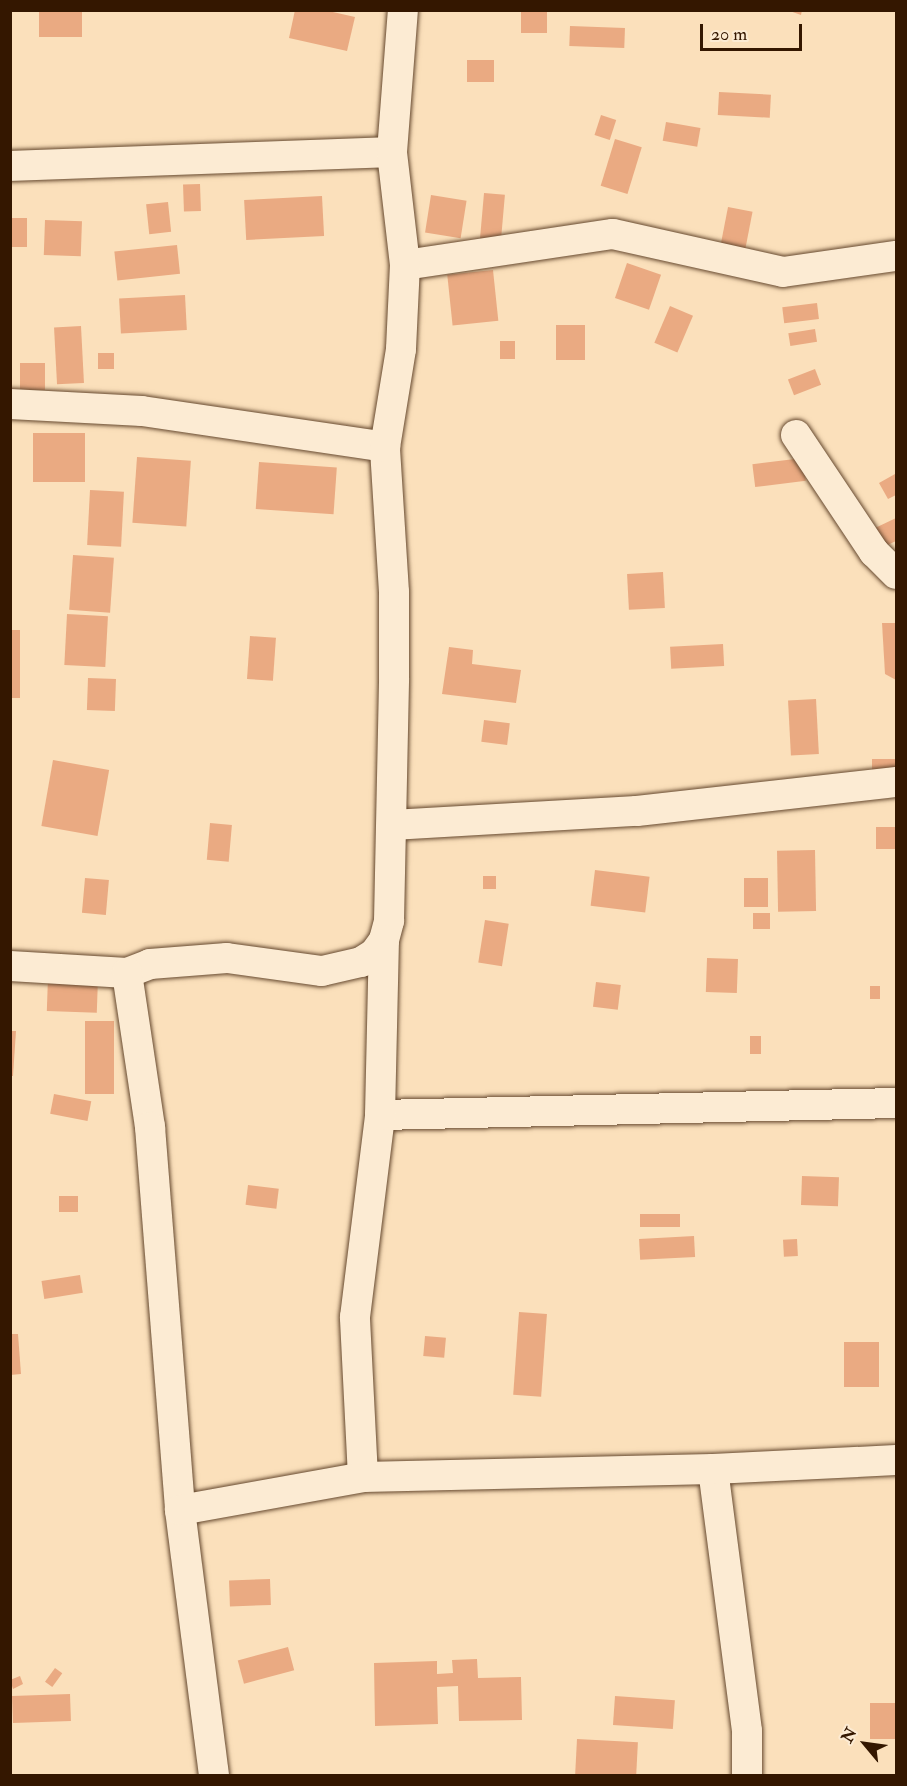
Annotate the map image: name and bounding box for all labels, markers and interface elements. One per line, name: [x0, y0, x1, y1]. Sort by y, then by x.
scale bar: [703, 12, 805, 50]
text: 20 m: [711, 23, 747, 46]
north arrow: [835, 1714, 895, 1774]
text: N: [837, 1724, 861, 1746]

